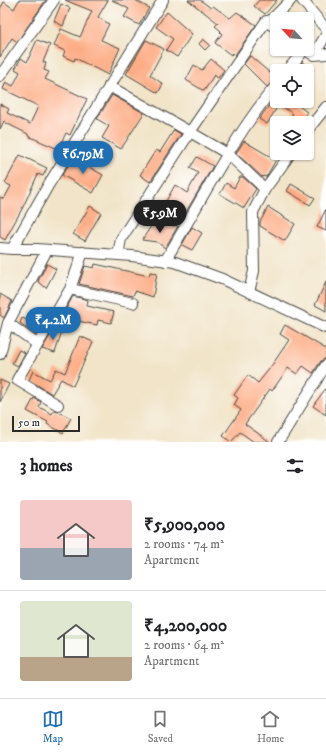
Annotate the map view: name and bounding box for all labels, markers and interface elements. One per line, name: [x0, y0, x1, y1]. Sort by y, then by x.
north arrow: [270, 12, 314, 56]
map controls: [270, 12, 314, 160]
button: locate: [270, 64, 314, 108]
button: layers: [270, 116, 314, 160]
pin: ₹6.79M: [50, 141, 116, 175]
text: ₹6.79M: [62, 146, 104, 162]
pin: ₹5.9M: [132, 200, 188, 234]
text: ₹5.9M: [143, 205, 177, 221]
pin: ₹4.2M: [25, 307, 81, 341]
text: ₹4.2M: [35, 312, 71, 328]
scale bar: [12, 414, 80, 433]
text: 50 m: [18, 416, 40, 430]
text: 3 homes: [20, 455, 73, 477]
icon: filters: [284, 455, 306, 477]
text: ₹5,900,000: [144, 514, 225, 536]
icon: home: [52, 516, 100, 564]
text: 2 rooms · 74 m²: [144, 536, 224, 552]
text: Apartment: [144, 552, 199, 568]
text: ₹4,200,000: [144, 615, 227, 637]
icon: home: [52, 617, 100, 665]
text: 2 rooms · 64 m²: [144, 637, 224, 653]
text: Apartment: [144, 653, 199, 669]
tab: Map: [42, 708, 64, 746]
tab: Saved: [148, 708, 173, 746]
tab: Home: [257, 708, 284, 746]

